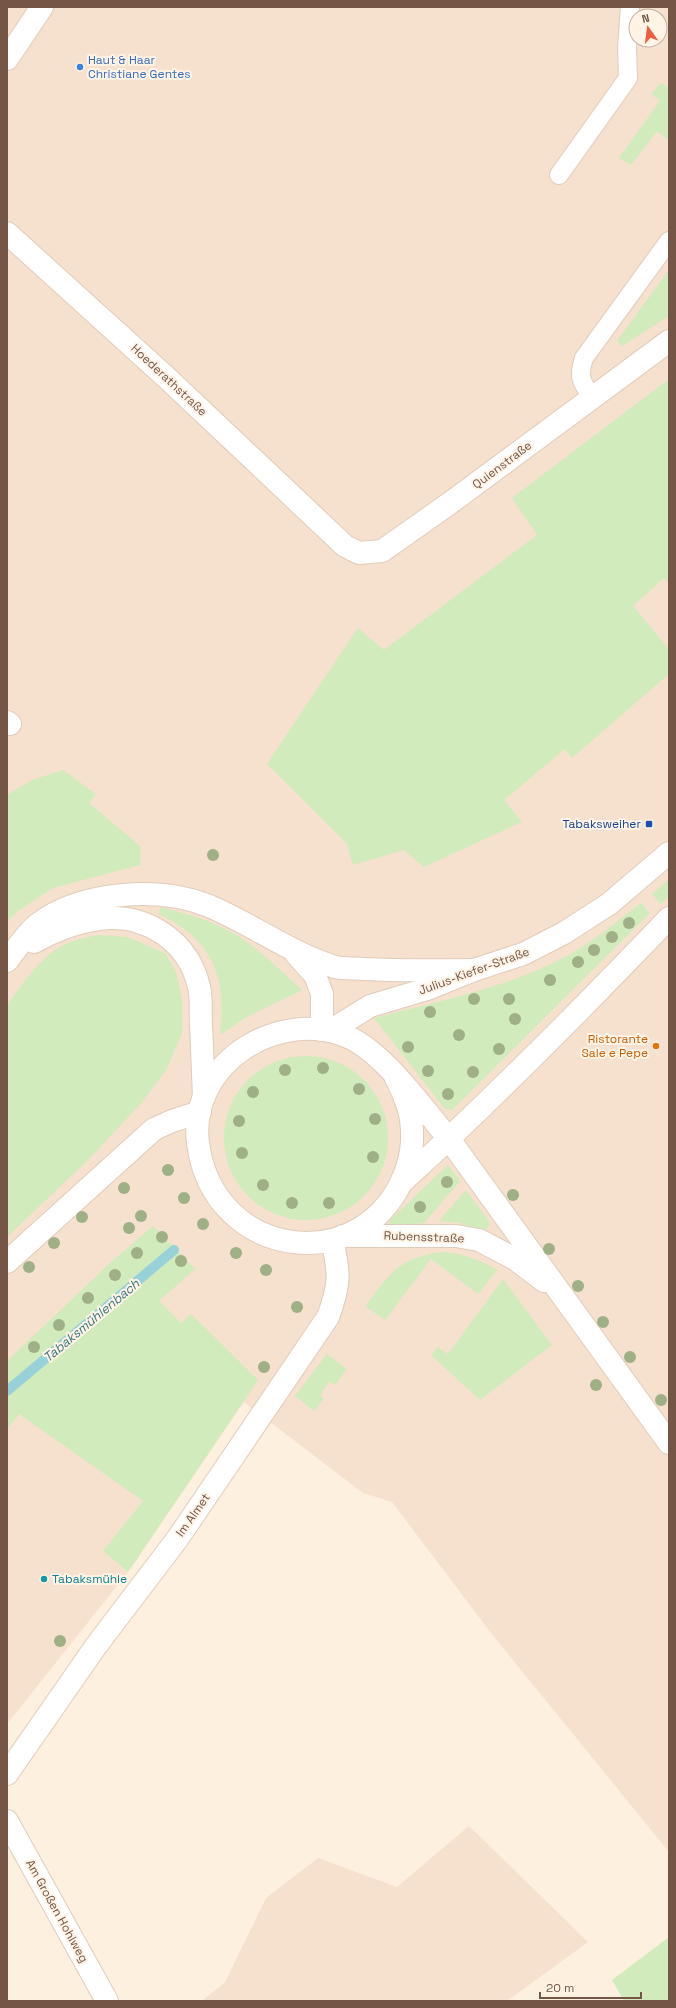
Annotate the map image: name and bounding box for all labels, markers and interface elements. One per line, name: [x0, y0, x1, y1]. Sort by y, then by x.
north arrow: [628, 8, 668, 48]
text: N: [640, 11, 651, 26]
place label: Haut & Haar Christiane Gentes: [88, 52, 191, 82]
marker: Haut & Haar Christiane Gentes: [75, 62, 85, 72]
street label: Hoederathstraße: [128, 341, 210, 419]
street label: Quienstraße: [469, 437, 535, 493]
place label: Tabaksweiher: [562, 816, 641, 832]
marker: Tabaksweiher: [644, 819, 654, 829]
street label: Julius-Kiefer-Straße: [416, 943, 532, 999]
place label: Ristorante Sale e Pepe: [581, 1031, 648, 1061]
marker: Ristorante Sale e Pepe: [651, 1041, 661, 1051]
street label: Rubensstraße: [383, 1228, 465, 1246]
water label: Tabaksmühlenbach: [40, 1274, 144, 1366]
street label: Im Almet: [172, 1490, 214, 1540]
place label: Tabaksmühle: [52, 1571, 127, 1587]
marker: Tabaksmühle: [39, 1574, 49, 1584]
street label: Am Großen Hohlweg: [22, 1857, 92, 1965]
scale bar: [540, 1974, 641, 2000]
text: 20 m: [546, 1980, 574, 1996]

